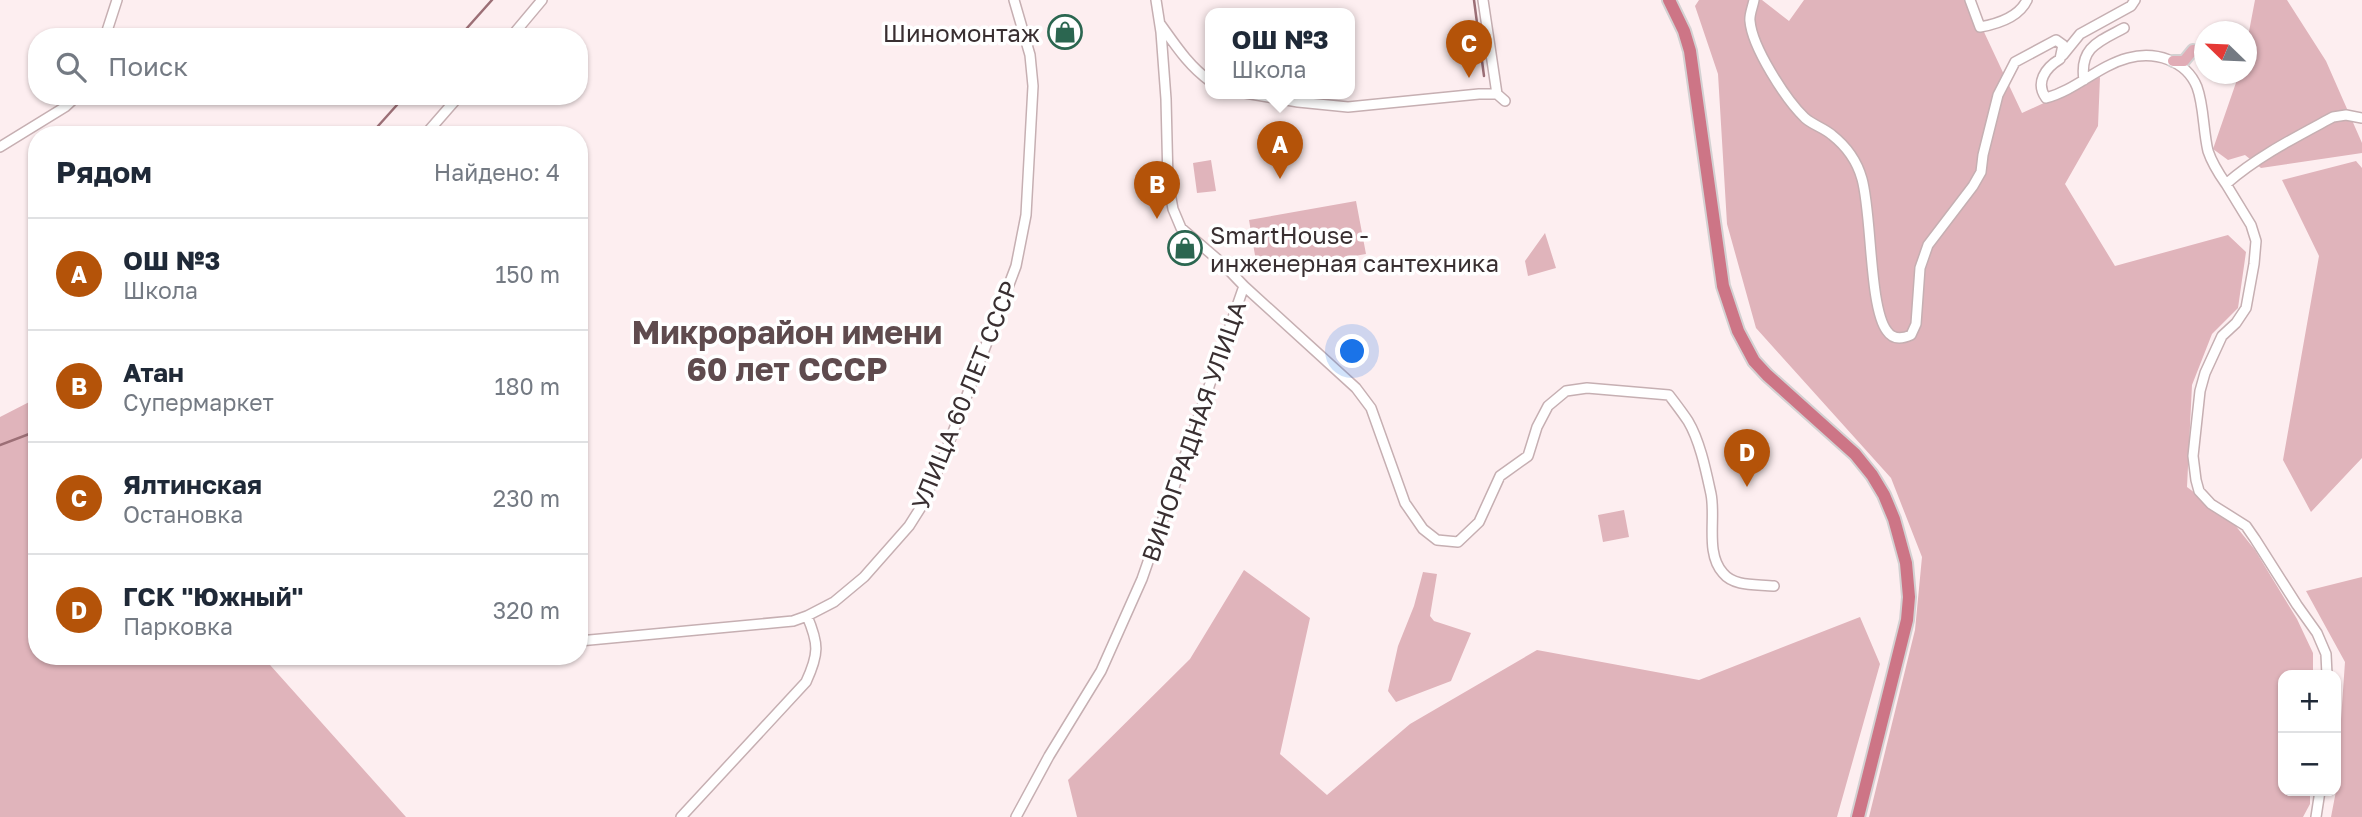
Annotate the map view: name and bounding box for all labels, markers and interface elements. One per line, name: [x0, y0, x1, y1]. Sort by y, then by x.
popup: [1205, 8, 1355, 99]
shop icon: Шиномонтаж: [1046, 13, 1084, 51]
place label: Шиномонтаж: [883, 18, 1040, 47]
pin: C: [1446, 20, 1492, 78]
north arrow: [2194, 21, 2257, 84]
text: ОШ №3: [1231, 24, 1329, 55]
search box: [28, 28, 588, 105]
icon: search: [52, 48, 90, 86]
text: Поиск: [108, 51, 188, 82]
text: Школа: [1231, 55, 1306, 83]
pin: A: [1257, 121, 1303, 179]
text: Рядом: [56, 154, 152, 190]
text: Найдено: 4: [434, 158, 560, 186]
pin: B: [1134, 161, 1180, 219]
place label: SmartHouse - инженерная сантехника: [1210, 220, 1499, 277]
shop icon: SmartHouse - инженерная сантехника: [1166, 229, 1204, 267]
text: ОШ №3: [123, 245, 220, 276]
text: A: [71, 260, 87, 288]
text: 150 m: [495, 260, 560, 288]
text: Школа: [123, 276, 198, 304]
street label: УЛИЦА 60 ЛЕТ СССР: [905, 276, 1023, 514]
street label: ВИНОГРАДНАЯ УЛИЦА: [1135, 297, 1251, 565]
district label: Микрорайон имени 60 лет СССР: [632, 313, 942, 388]
your location: [1335, 334, 1369, 368]
text: Атан: [123, 357, 184, 388]
text: B: [71, 372, 87, 400]
text: 180 m: [494, 372, 560, 400]
text: Супермаркет: [123, 388, 274, 416]
pin: D: [1724, 429, 1770, 487]
text: Ялтинская: [123, 469, 262, 500]
text: C: [71, 484, 87, 512]
text: 230 m: [493, 484, 560, 512]
text: Остановка: [123, 500, 243, 528]
text: ГСК "Южный": [123, 581, 303, 612]
text: D: [71, 596, 87, 624]
text: 320 m: [493, 596, 560, 624]
text: Парковка: [123, 612, 233, 640]
map controls: [2278, 670, 2341, 796]
button: +: [2278, 670, 2341, 733]
button: −: [2278, 733, 2341, 796]

